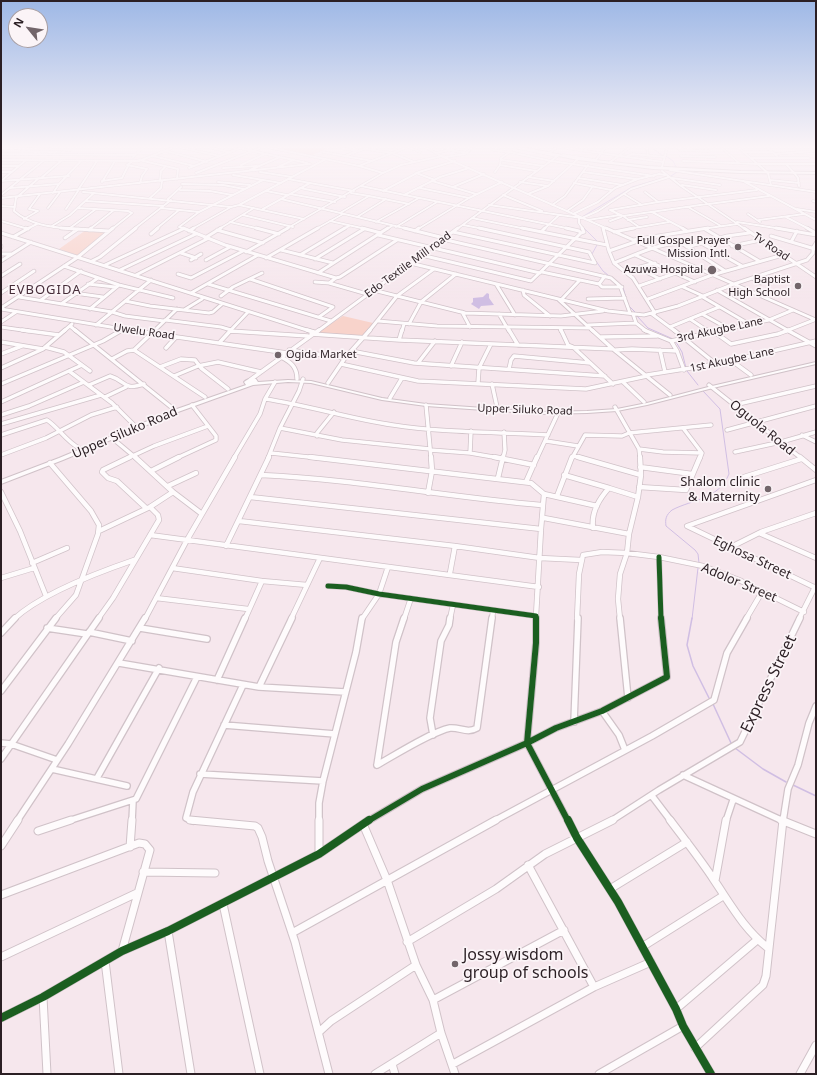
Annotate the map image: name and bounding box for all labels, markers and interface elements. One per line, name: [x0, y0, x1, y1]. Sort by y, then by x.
north arrow: [8, 8, 48, 48]
text: N: [9, 15, 27, 30]
street label: Edo Textile Mill road: [362, 229, 454, 301]
street label: Tv Road: [750, 230, 792, 264]
place label: Full Gospel Prayer Mission Intl.: [637, 234, 730, 260]
marker: Full Gospel Prayer Mission Intl.: [733, 242, 743, 252]
place label: Azuwa Hospital: [624, 263, 703, 277]
marker: Azuwa Hospital: [706, 264, 718, 276]
place label: Baptist High School: [728, 273, 790, 299]
marker: Baptist High School: [793, 281, 803, 291]
district label: EVBOGIDA: [8, 282, 82, 298]
street label: 3rd Akugbe Lane: [676, 314, 764, 346]
street label: Uwelu Road: [112, 321, 176, 343]
street label: 1st Akugbe Lane: [689, 345, 775, 375]
place label: Ogida Market: [286, 348, 357, 362]
marker: Ogida Market: [273, 350, 283, 360]
street label: Oguola Road: [726, 397, 798, 459]
street label: Upper Siluko Road: [477, 402, 573, 418]
street label: Upper Siluko Road: [70, 404, 180, 462]
place label: Shalom clinic & Maternity: [680, 474, 760, 505]
marker: Shalom clinic & Maternity: [763, 484, 773, 494]
street label: Eghosa Street: [710, 533, 794, 583]
street label: Adolor Street: [699, 560, 779, 606]
street label: Express Street: [737, 632, 801, 736]
place label: Jossy wisdom group of schools: [463, 945, 588, 983]
marker: Jossy wisdom group of schools: [450, 959, 460, 969]

